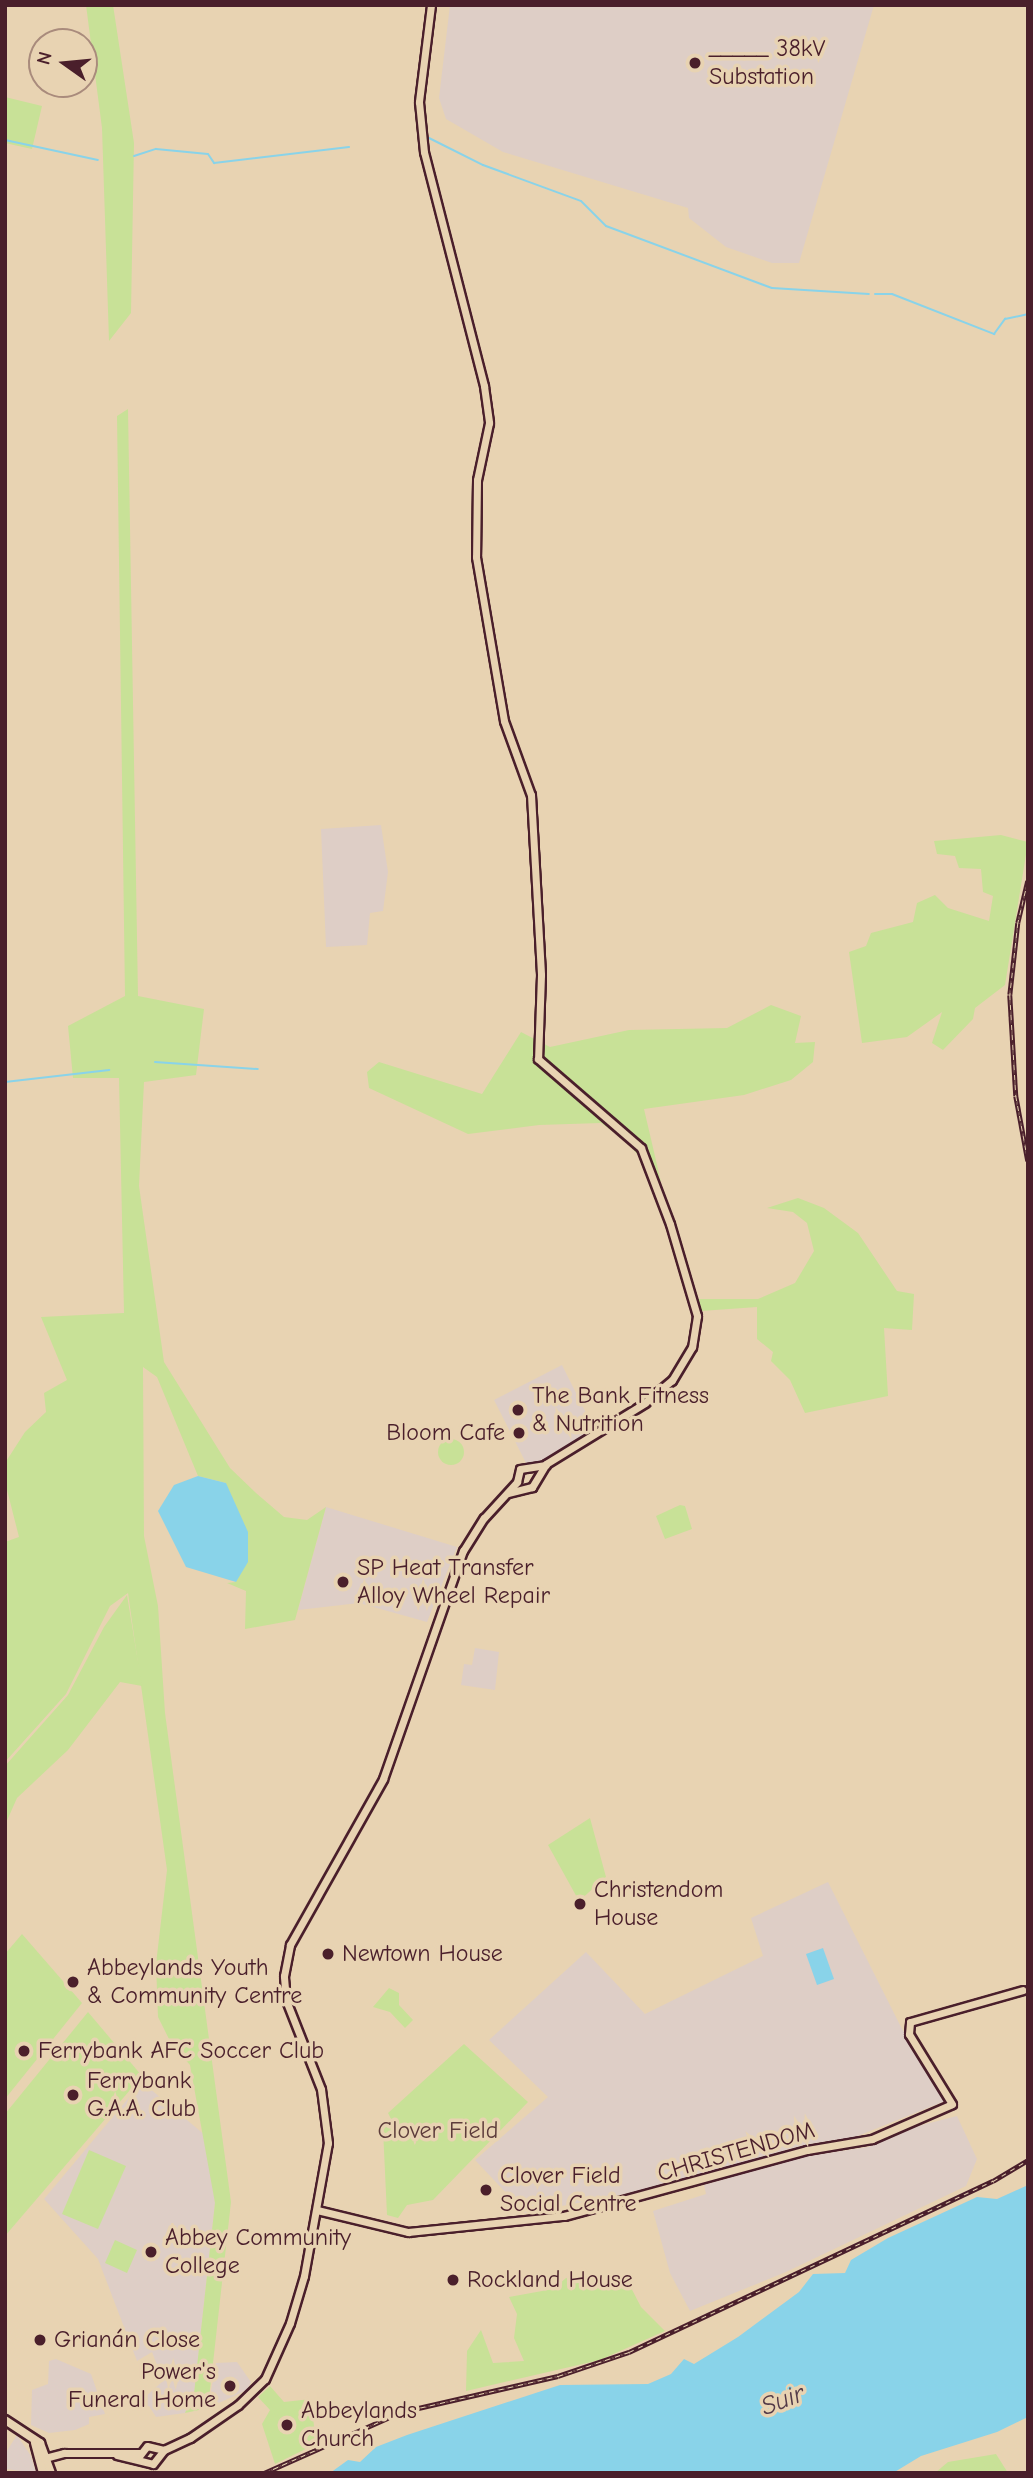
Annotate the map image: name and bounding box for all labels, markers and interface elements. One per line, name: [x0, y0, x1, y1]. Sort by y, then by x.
north arrow: [28, 28, 98, 98]
place label: _____ 38kV Substation: [709, 35, 825, 91]
text: N: [32, 49, 57, 67]
marker: _____ 38kV Substation: [687, 55, 703, 71]
place label: The Bank Fitness & Nutrition: [532, 1382, 709, 1438]
marker: The Bank Fitness & Nutrition: [510, 1402, 526, 1418]
place label: Bloom Cafe: [386, 1419, 505, 1447]
marker: Bloom Cafe: [511, 1425, 527, 1441]
place label: SP Heat Transfer Alloy Wheel Repair: [357, 1554, 550, 1610]
marker: SP Heat Transfer Alloy Wheel Repair: [335, 1574, 351, 1590]
place label: Christendom House: [594, 1876, 723, 1932]
marker: Christendom House: [572, 1896, 588, 1912]
place label: Newtown House: [342, 1940, 503, 1968]
marker: Newtown House: [320, 1946, 336, 1962]
place label: Abbeylands Youth & Community Centre: [87, 1954, 302, 2010]
marker: Abbeylands Youth & Community Centre: [65, 1974, 81, 1990]
place label: Ferrybank AFC Soccer Club: [38, 2037, 324, 2065]
marker: Ferrybank AFC Soccer Club: [16, 2043, 32, 2059]
place label: Ferrybank G.A.A. Club: [87, 2067, 196, 2123]
marker: Ferrybank G.A.A. Club: [65, 2087, 81, 2103]
street label: CHRISTENDOM: [654, 2116, 818, 2188]
park label: Clover Field: [378, 2117, 498, 2145]
place label: Clover Field Social Centre: [500, 2162, 637, 2218]
marker: Clover Field Social Centre: [478, 2182, 494, 2198]
place label: Abbey Community College: [165, 2224, 351, 2280]
marker: Abbey Community College: [143, 2244, 159, 2260]
place label: Rockland House: [467, 2266, 633, 2294]
marker: Rockland House: [445, 2272, 461, 2288]
place label: Grianán Close: [54, 2326, 200, 2354]
marker: Grianán Close: [32, 2332, 48, 2348]
place label: Power's Funeral Home: [68, 2358, 216, 2414]
marker: Power's Funeral Home: [222, 2378, 238, 2394]
water label: Suir: [757, 2379, 809, 2423]
place label: Abbeylands Church: [301, 2397, 417, 2453]
marker: Abbeylands Church: [279, 2417, 295, 2433]

